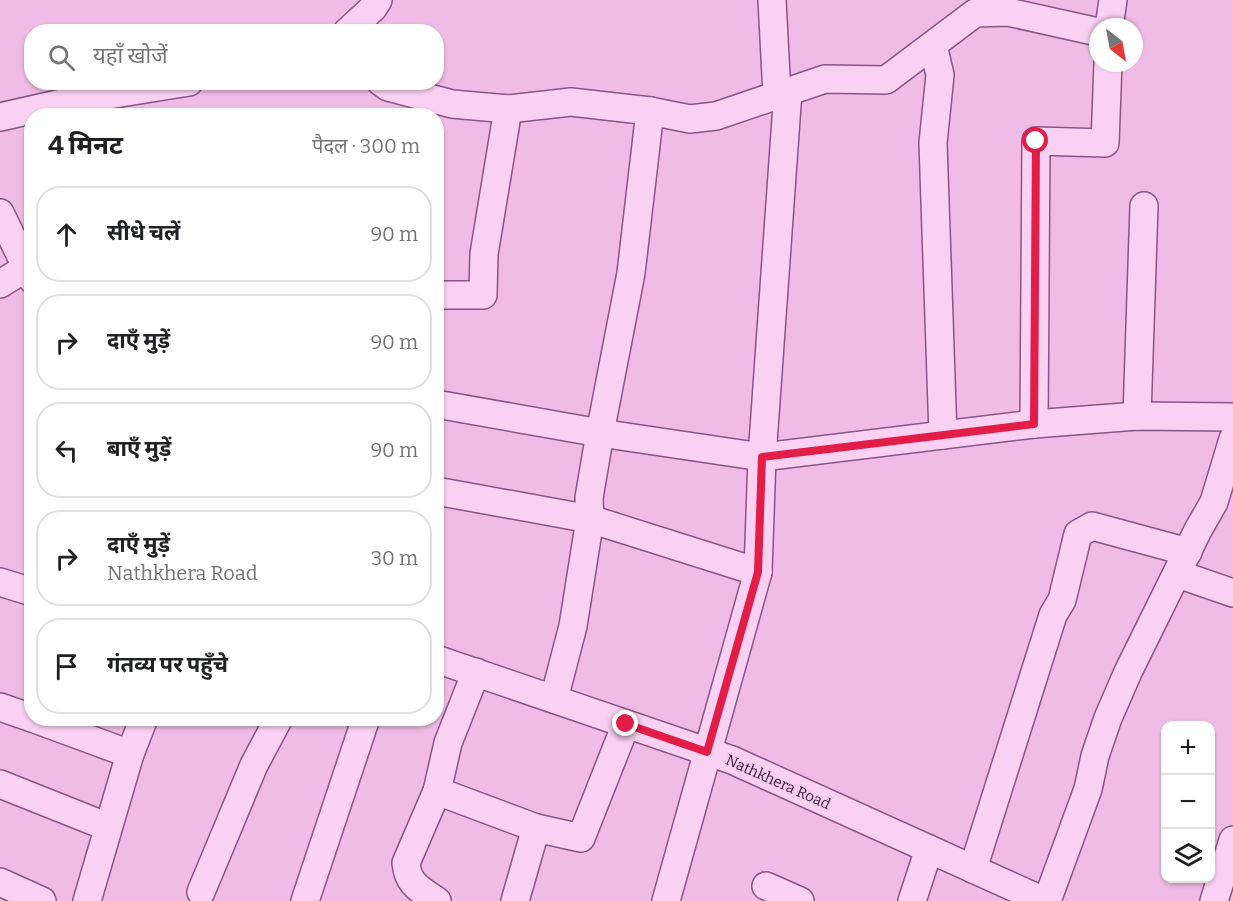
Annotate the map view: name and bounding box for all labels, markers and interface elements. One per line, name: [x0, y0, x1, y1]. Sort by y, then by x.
north arrow: [1089, 18, 1143, 72]
search box: [24, 24, 444, 90]
icon: search: [45, 41, 78, 74]
text: यहाँ खोजें: [93, 42, 168, 69]
route start: [1022, 127, 1048, 153]
text: 4 मिनट: [48, 130, 123, 161]
text: पैदल · 300 m: [312, 134, 420, 158]
icon: ahead: [50, 218, 83, 251]
text: सीधे चलें: [107, 219, 180, 246]
text: 90 m: [370, 222, 418, 246]
icon: right: [50, 326, 83, 359]
text: दाएँ मुड़ें: [107, 327, 170, 354]
text: 90 m: [370, 330, 418, 354]
icon: left: [50, 434, 83, 467]
text: बाएँ मुड़ें: [107, 435, 171, 462]
text: 90 m: [370, 438, 418, 462]
text: दाएँ मुड़ें: [107, 531, 170, 558]
icon: right: [50, 542, 83, 575]
text: 30 m: [371, 546, 418, 570]
text: Nathkhera Road: [107, 561, 258, 585]
icon: arrive: [50, 650, 83, 683]
text: गंतव्य पर पहुँचे: [107, 651, 228, 678]
route end: [612, 710, 638, 736]
map controls: [1161, 721, 1215, 883]
button: +: [1161, 721, 1215, 775]
street label: Nathkhera Road: [723, 751, 833, 813]
button: −: [1161, 775, 1215, 829]
button: layers: [1161, 829, 1215, 883]

